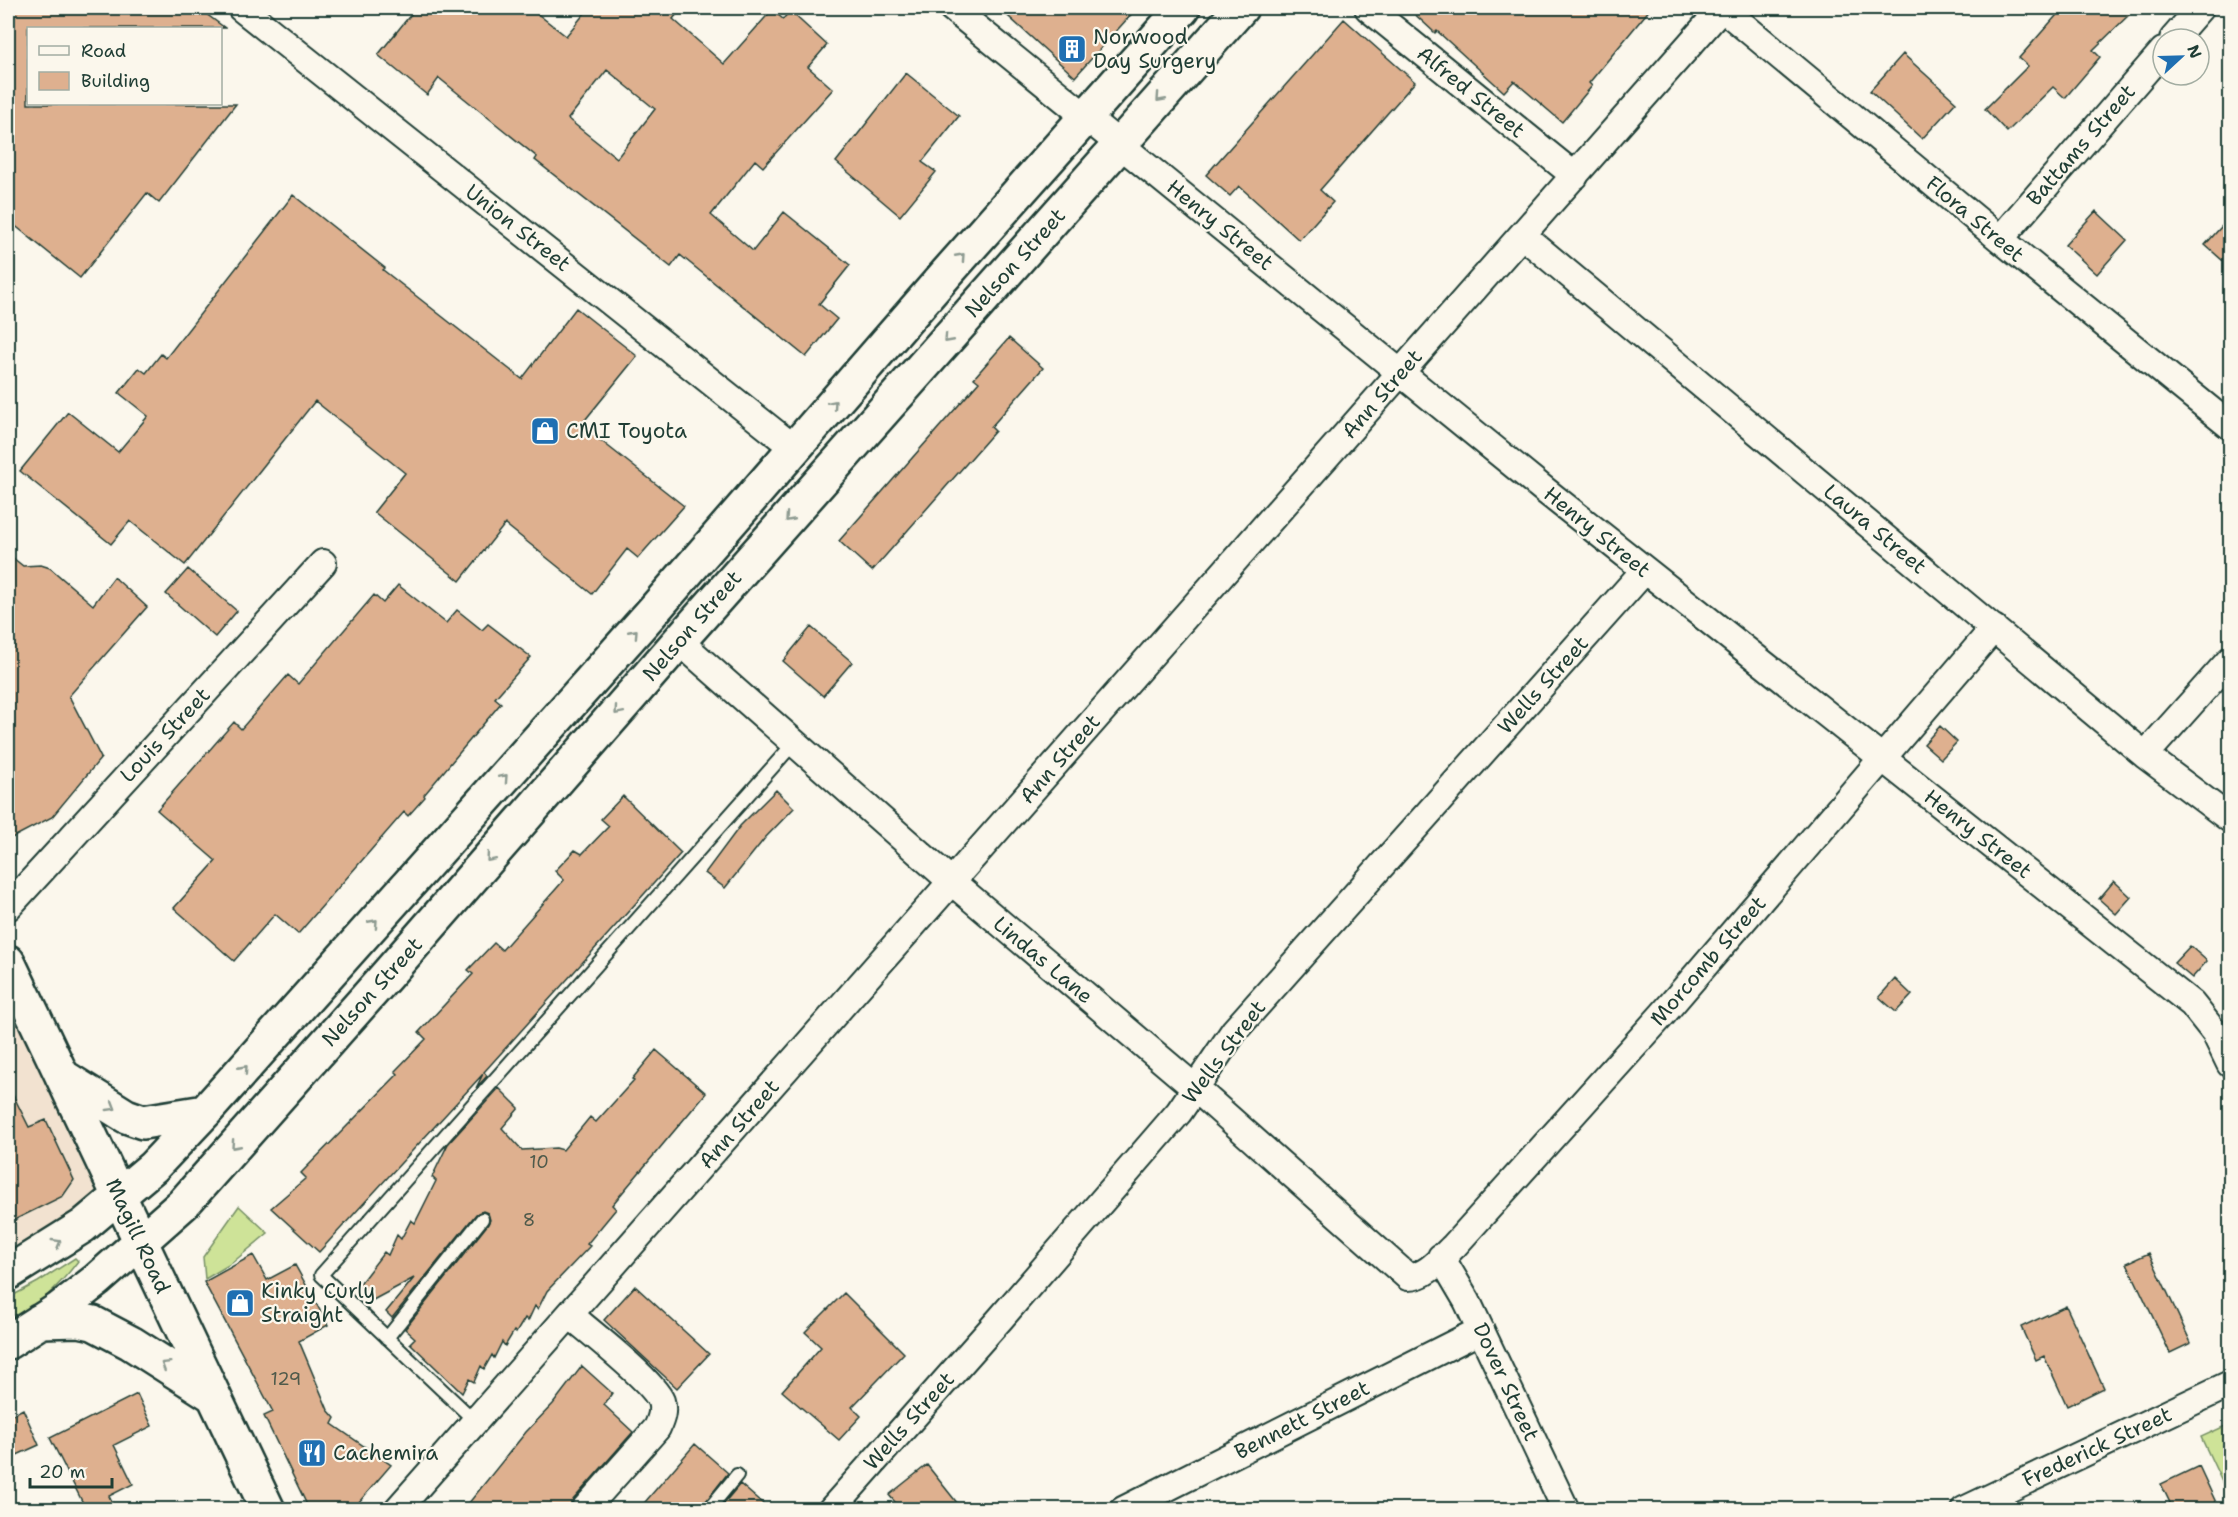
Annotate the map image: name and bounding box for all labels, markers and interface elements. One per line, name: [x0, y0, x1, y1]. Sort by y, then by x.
place label: Norwood Day Surgery: [1093, 23, 1216, 75]
legend: [27, 27, 222, 105]
north arrow: [2151, 27, 2211, 87]
building icon: Norwood Day Surgery: [1056, 33, 1088, 65]
text: Road: [81, 39, 126, 63]
street label: Alfred Street: [1411, 40, 1531, 144]
text: N: [2182, 42, 2207, 61]
text: Building: [81, 69, 150, 93]
street label: Battams Street: [2020, 78, 2142, 212]
one-way arrow: [1157, 92, 1168, 103]
street label: Flora Street: [1920, 170, 2030, 268]
street label: Henry Street: [1161, 173, 1279, 277]
street label: Union Street: [460, 178, 576, 278]
street label: Nelson Street: [958, 202, 1072, 324]
one-way arrow: [954, 253, 965, 264]
one-way arrow: [944, 332, 955, 342]
street label: Ann Street: [1335, 343, 1429, 445]
one-way arrow: [826, 400, 837, 411]
shop icon: CMI Toyota: [529, 415, 561, 447]
place label: CMI Toyota: [566, 417, 687, 445]
street label: Laura Street: [1818, 478, 1932, 580]
street label: Henry Street: [1538, 480, 1656, 584]
one-way arrow: [785, 511, 796, 522]
street label: Nelson Street: [636, 565, 748, 687]
one-way arrow: [627, 629, 638, 640]
street label: Wells Street: [1491, 630, 1595, 740]
street label: Louis Street: [114, 681, 216, 789]
one-way arrow: [614, 704, 625, 715]
street label: Ann Street: [1013, 708, 1107, 810]
one-way arrow: [497, 774, 508, 785]
street label: Henry Street: [1918, 783, 2038, 885]
one-way arrow: [486, 851, 497, 862]
street label: Morcomb Street: [1644, 890, 1772, 1032]
street label: Lindas Lane: [987, 910, 1099, 1010]
one-way arrow: [367, 920, 378, 930]
street label: Nelson Street: [315, 931, 429, 1053]
street label: Wells Street: [1176, 994, 1272, 1110]
one-way arrow: [237, 1065, 248, 1076]
street label: Ann Street: [692, 1073, 786, 1175]
one-way arrow: [106, 1099, 116, 1111]
one-way arrow: [231, 1138, 242, 1149]
house number: 10: [529, 1150, 549, 1174]
street label: Magill Road: [99, 1174, 177, 1298]
house number: 8: [523, 1208, 535, 1232]
one-way arrow: [51, 1239, 62, 1250]
place label: Kinky Curly Straight: [261, 1277, 375, 1329]
shop icon: Kinky Curly Straight: [224, 1287, 256, 1319]
street label: Dover Street: [1466, 1318, 1546, 1446]
one-way arrow: [161, 1361, 172, 1372]
street label: Wells Street: [857, 1366, 961, 1476]
house number: 129: [271, 1367, 301, 1391]
street label: Bennett Street: [1230, 1374, 1374, 1466]
street label: Frederick Street: [2018, 1400, 2176, 1494]
restaurant icon: Cachemira: [296, 1437, 328, 1469]
place label: Cachemira: [333, 1439, 438, 1467]
scale bar: [30, 1451, 112, 1489]
text: 20 m: [39, 1460, 85, 1484]

